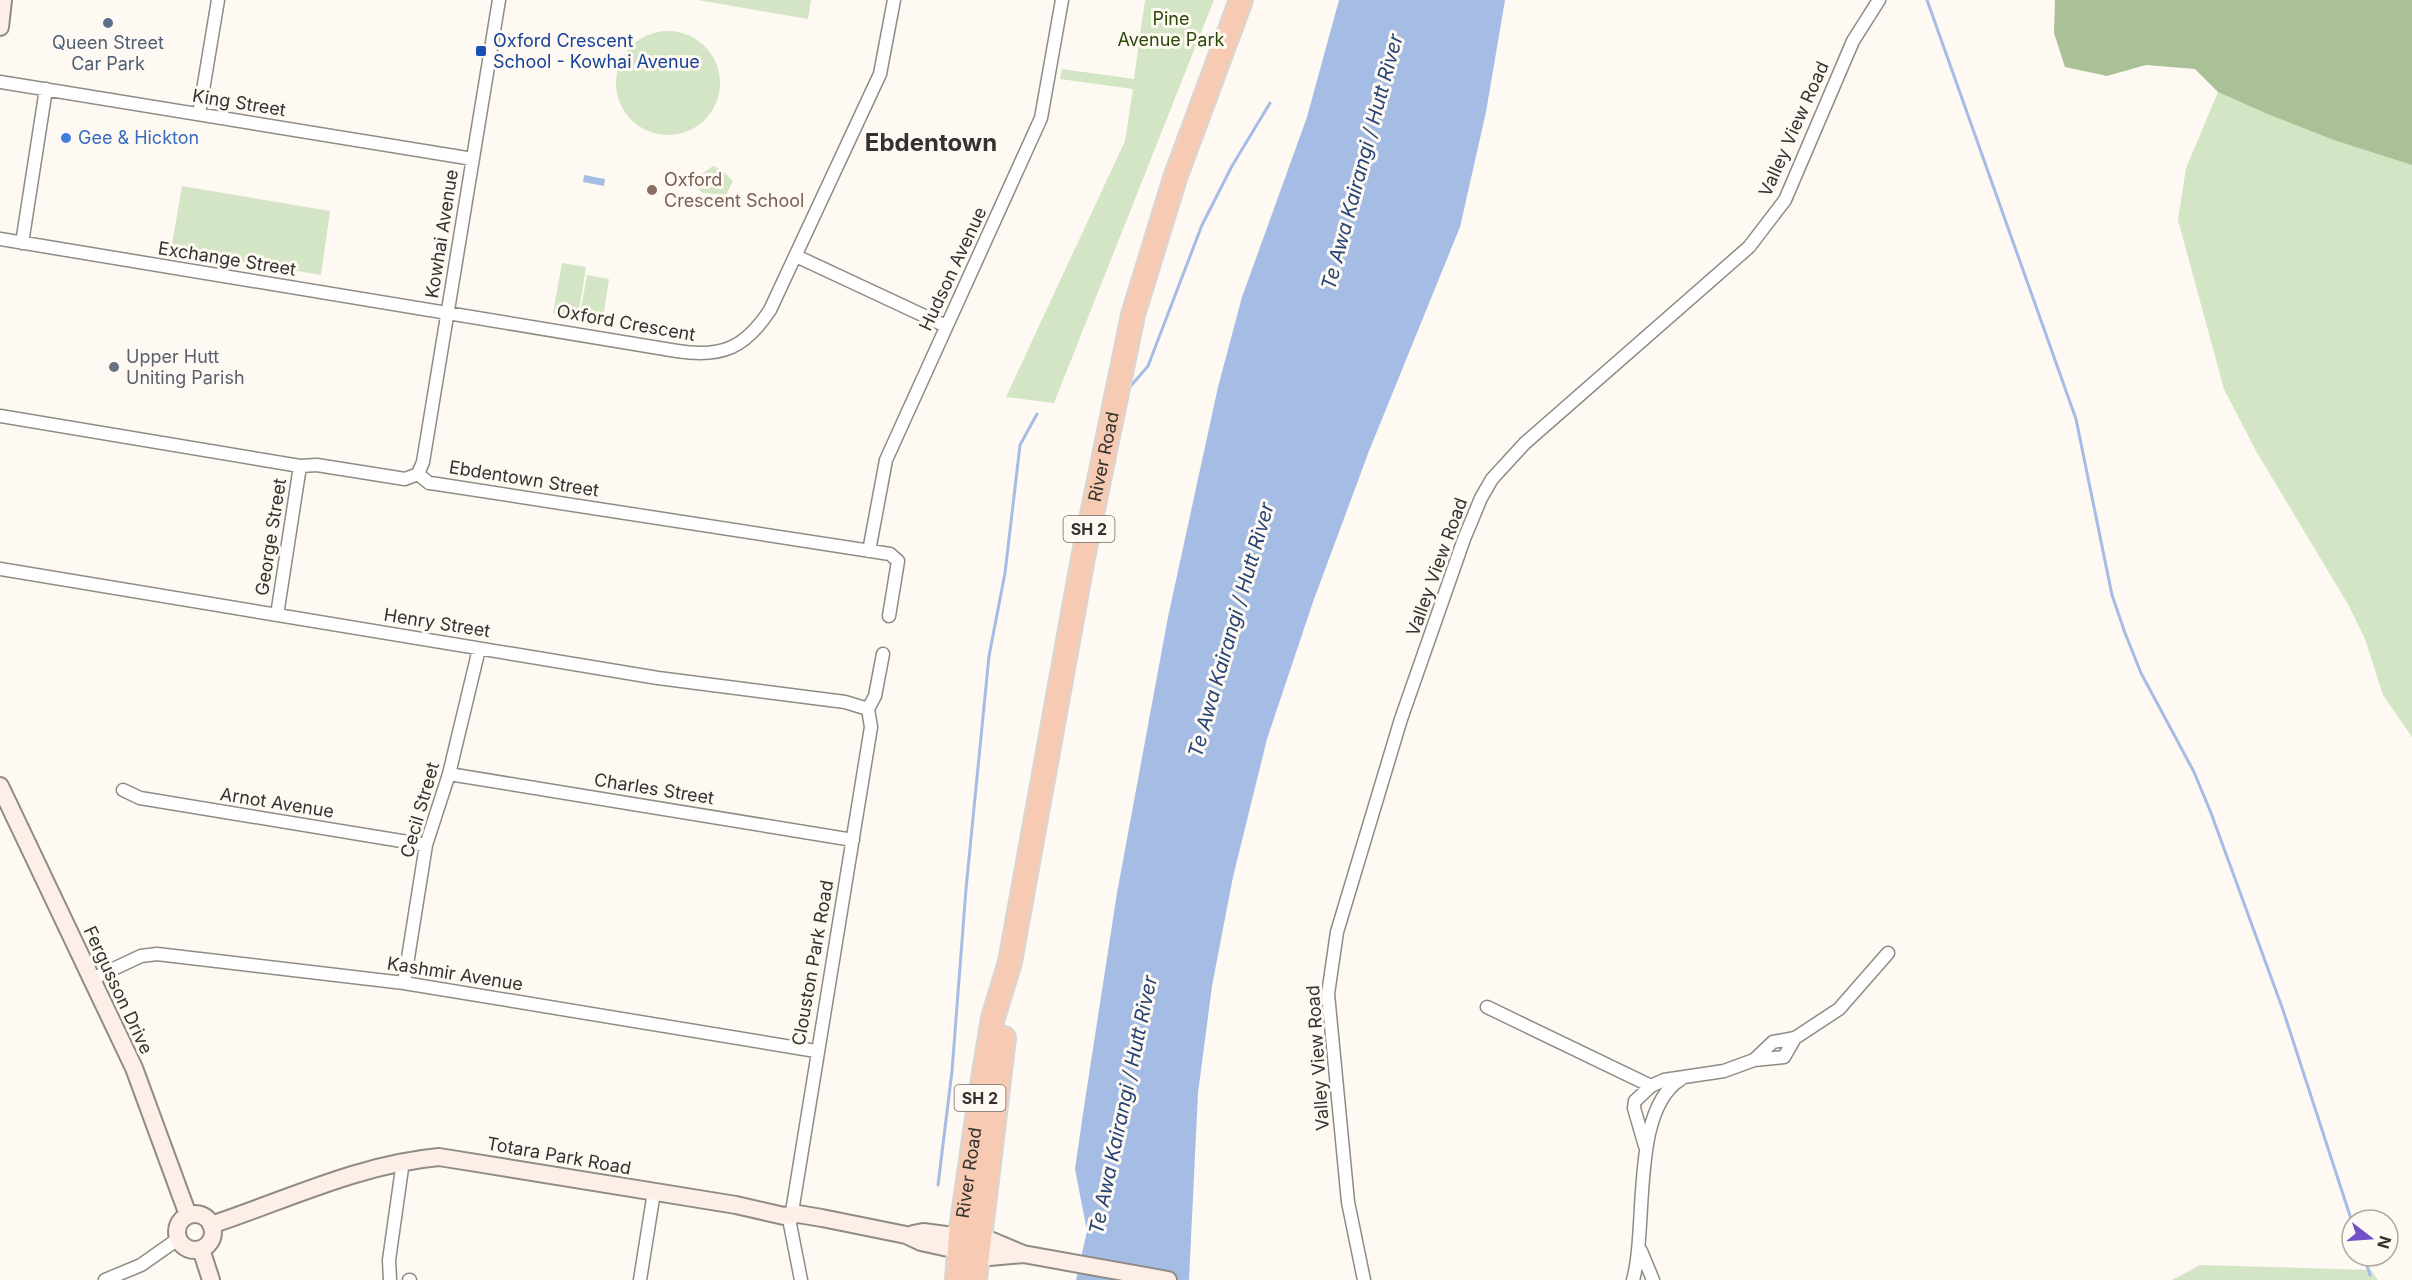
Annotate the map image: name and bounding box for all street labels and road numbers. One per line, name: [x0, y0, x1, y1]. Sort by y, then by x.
street label: Valley View Road: [1754, 58, 1833, 200]
street label: King Street: [191, 85, 287, 120]
street label: Kowhai Avenue: [421, 168, 462, 300]
street label: Hudson Avenue: [915, 204, 990, 334]
street label: Exchange Street: [157, 237, 298, 280]
street label: Oxford Crescent: [555, 300, 697, 345]
street label: River Road: [1084, 410, 1123, 504]
street label: Ebdentown Street: [448, 456, 601, 501]
street label: George Street: [251, 477, 290, 597]
street label: Valley View Road: [1402, 495, 1471, 639]
road number: SH 2: [1064, 516, 1114, 542]
street label: Henry Street: [382, 604, 492, 641]
street label: Cecil Street: [396, 760, 443, 860]
street label: Charles Street: [593, 769, 716, 808]
street label: Arnot Avenue: [219, 783, 336, 822]
street label: Clouston Park Road: [788, 879, 837, 1047]
street label: Fergusson Drive: [80, 922, 157, 1057]
street label: Kashmir Avenue: [386, 952, 525, 995]
street label: Valley View Road: [1302, 985, 1333, 1131]
road number: SH 2: [954, 1085, 1006, 1111]
street label: River Road: [952, 1126, 986, 1219]
street label: Totara Park Road: [485, 1132, 633, 1179]

